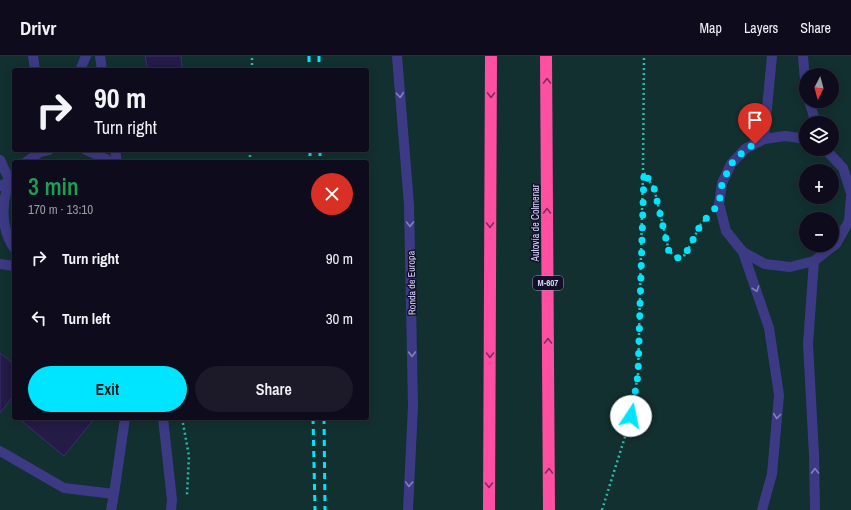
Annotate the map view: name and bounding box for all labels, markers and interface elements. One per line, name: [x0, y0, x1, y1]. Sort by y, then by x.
text: Drivr: [20, 15, 56, 41]
text: Map: [700, 19, 722, 37]
text: Layers: [744, 19, 778, 37]
text: Share: [800, 19, 831, 37]
north arrow: [799, 68, 839, 108]
map controls: [799, 68, 839, 252]
one-way arrow: [542, 78, 551, 84]
text: 90 m: [94, 79, 146, 117]
icon: right: [28, 84, 80, 136]
one-way arrow: [396, 92, 405, 98]
one-way arrow: [487, 92, 495, 98]
pin: [738, 103, 772, 144]
icon: arrive: [744, 109, 766, 131]
text: Turn right: [94, 115, 157, 140]
button: layers: [799, 116, 839, 156]
button: +: [799, 164, 839, 204]
text: 3 min: [28, 170, 79, 202]
button: close: [311, 173, 353, 215]
street label: Autovía de Colmenar: [529, 184, 542, 263]
text: 170 m · 13:10: [28, 201, 93, 218]
one-way arrow: [543, 208, 551, 214]
button: −: [799, 212, 839, 252]
one-way arrow: [405, 221, 414, 227]
one-way arrow: [486, 222, 494, 228]
icon: right: [28, 247, 50, 269]
text: Turn right: [62, 248, 119, 269]
text: 90 m: [326, 248, 353, 269]
street label: Ronda de Europa: [404, 250, 419, 315]
road number: M-607: [533, 276, 563, 290]
one-way arrow: [751, 286, 760, 293]
icon: left: [28, 307, 50, 329]
text: Turn left: [62, 308, 110, 329]
text: 30 m: [326, 308, 353, 329]
one-way arrow: [544, 338, 552, 344]
one-way arrow: [408, 351, 416, 357]
one-way arrow: [485, 352, 494, 358]
button: Exit: [28, 366, 187, 412]
button: Share: [195, 366, 353, 412]
position arrow: [610, 395, 652, 437]
one-way arrow: [772, 413, 781, 419]
one-way arrow: [545, 468, 553, 474]
one-way arrow: [811, 468, 819, 474]
one-way arrow: [405, 481, 414, 487]
one-way arrow: [485, 482, 493, 488]

